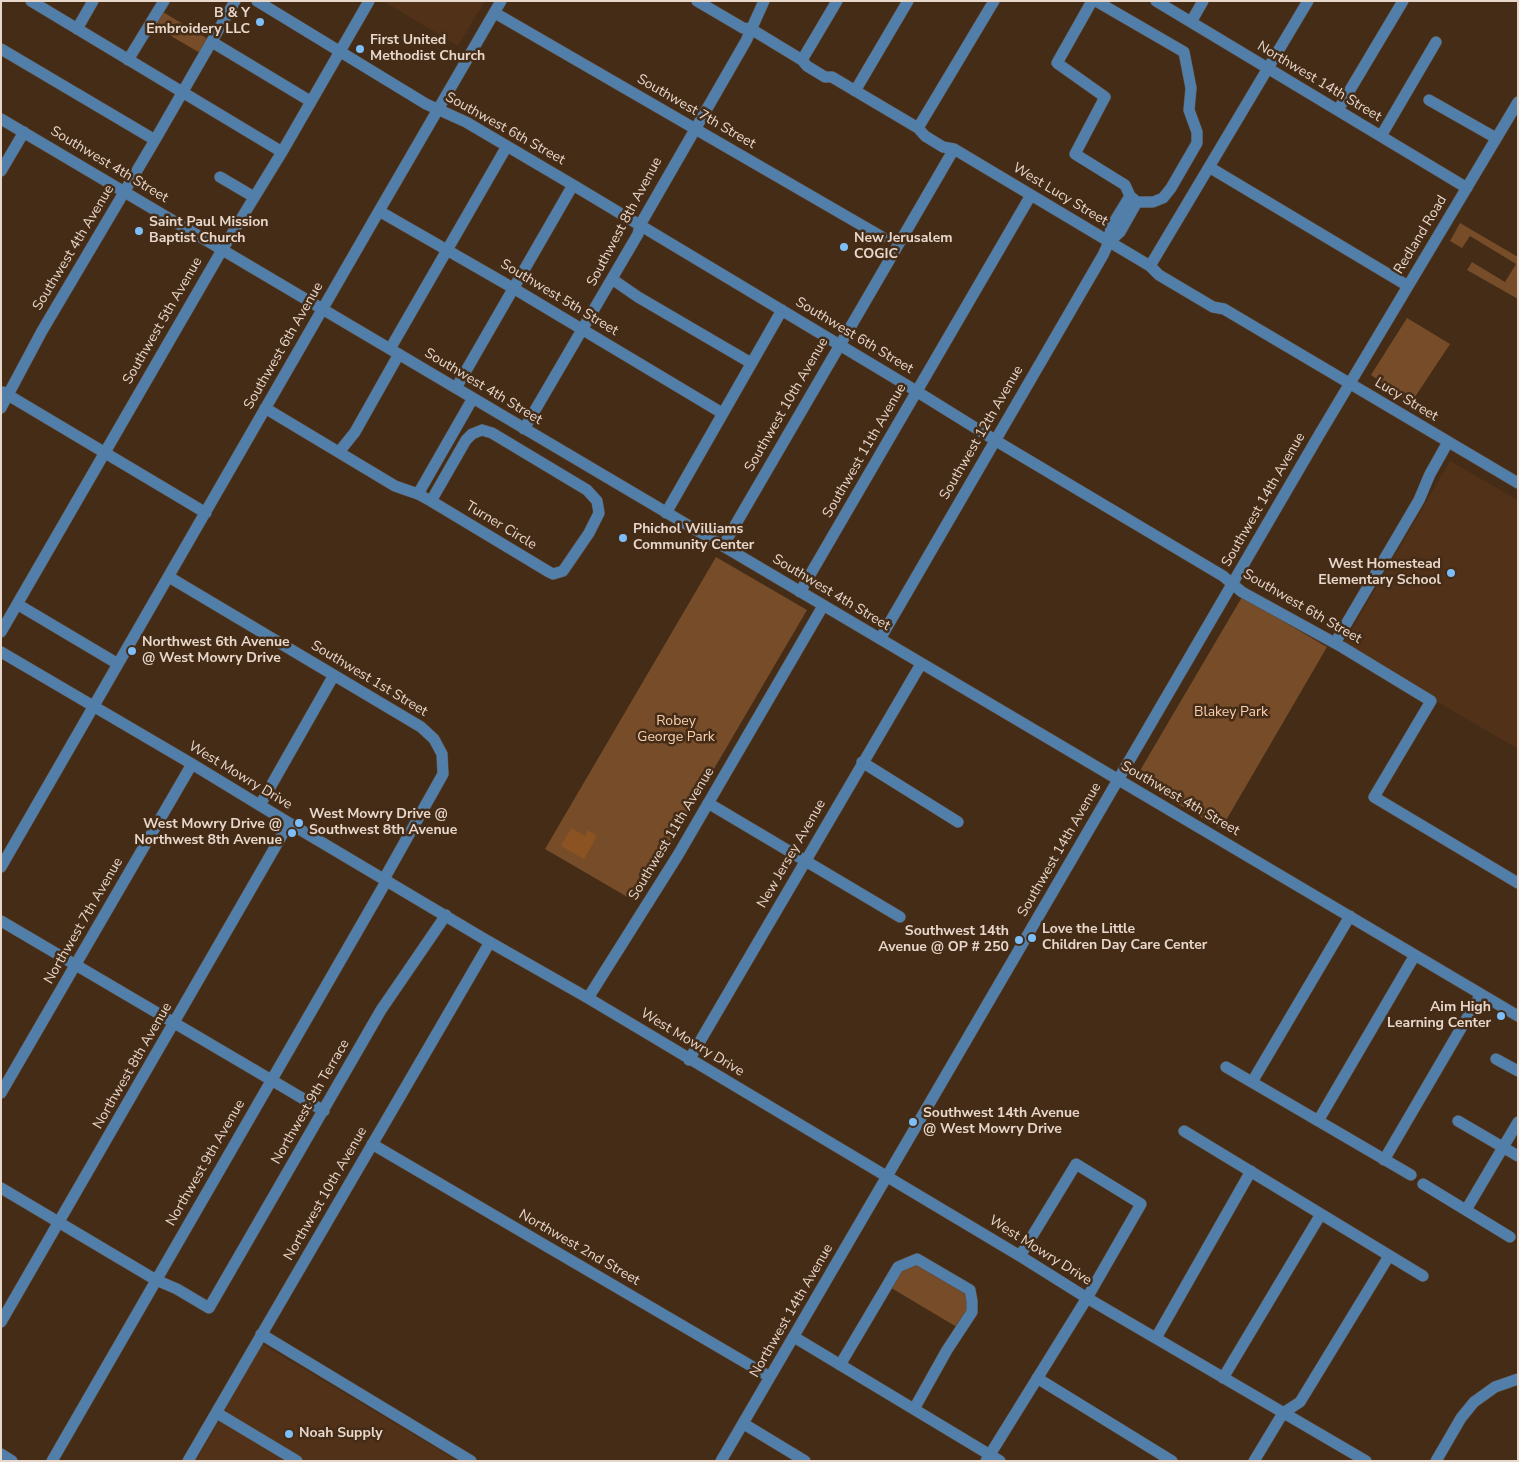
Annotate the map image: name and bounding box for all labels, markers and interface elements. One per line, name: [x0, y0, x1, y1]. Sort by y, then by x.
place label: B & Y Embroidery LLC: [146, 6, 250, 38]
marker: B & Y Embroidery LLC: [254, 16, 266, 28]
place label: First United Methodist Church: [370, 33, 485, 65]
street label: Northwest 14th Street: [1254, 38, 1384, 126]
marker: First United Methodist Church: [354, 43, 366, 55]
street label: Southwest 7th Street: [634, 71, 758, 153]
street label: Southwest 6th Street: [442, 89, 568, 169]
street label: Southwest 4th Street: [47, 123, 171, 207]
street label: Southwest 8th Avenue: [584, 155, 666, 289]
street label: West Lucy Street: [1009, 160, 1111, 230]
street label: Southwest 4th Avenue: [30, 182, 118, 314]
street label: Redland Road: [1391, 193, 1451, 277]
place label: Saint Paul Mission Baptist Church: [149, 215, 268, 248]
marker: Saint Paul Mission Baptist Church: [133, 225, 145, 237]
place label: New Jerusalem COGIC: [854, 231, 953, 264]
marker: New Jerusalem COGIC: [838, 241, 850, 253]
street label: Southwest 5th Avenue: [120, 255, 206, 387]
street label: Southwest 5th Street: [497, 256, 621, 340]
street label: Southwest 6th Avenue: [241, 280, 327, 412]
street label: Southwest 6th Street: [792, 294, 916, 378]
street label: Southwest 10th Avenue: [742, 335, 832, 475]
street label: Southwest 4th Street: [421, 345, 545, 429]
street label: Southwest 12th Avenue: [937, 363, 1027, 503]
street label: Lucy Street: [1371, 375, 1441, 425]
street label: Southwest 11th Avenue: [820, 381, 910, 521]
street label: Southwest 14th Avenue: [1219, 430, 1309, 570]
street label: Turner Circle: [462, 498, 540, 554]
place label: Phichol Williams Community Center: [633, 522, 754, 554]
marker: Phichol Williams Community Center: [617, 532, 629, 544]
street label: Southwest 4th Street: [769, 551, 893, 635]
place label: West Homestead Elementary School: [1318, 557, 1441, 590]
street label: Southwest 6th Street: [1240, 566, 1364, 648]
marker: West Homestead Elementary School: [1445, 567, 1457, 579]
place label: Northwest 6th Avenue @ West Mowry Drive: [142, 635, 290, 668]
street label: Southwest 1st Street: [308, 638, 430, 720]
marker: Northwest 6th Avenue @ West Mowry Drive: [126, 645, 138, 657]
park label: Blakey Park: [1194, 705, 1268, 721]
park label: Robey George Park: [637, 714, 715, 746]
street label: West Mowry Drive: [185, 738, 295, 814]
street label: Southwest 4th Street: [1118, 758, 1242, 840]
street label: Southwest 11th Avenue: [626, 764, 718, 904]
street label: Southwest 14th Avenue: [1015, 780, 1105, 920]
street label: New Jersey Avenue: [754, 797, 830, 911]
place label: West Mowry Drive @ Southwest 8th Avenue: [309, 807, 457, 840]
place label: West Mowry Drive @ Northwest 8th Avenue: [134, 817, 282, 850]
marker: West Mowry Drive @ Southwest 8th Avenue: [293, 817, 305, 829]
marker: West Mowry Drive @ Northwest 8th Avenue: [286, 827, 298, 839]
street label: Northwest 7th Avenue: [41, 855, 127, 987]
place label: Love the Little Children Day Care Center: [1042, 922, 1207, 954]
place label: Southwest 14th Avenue @ OP # 250: [878, 924, 1009, 956]
marker: Love the Little Children Day Care Center: [1026, 932, 1038, 944]
marker: Southwest 14th Avenue @ OP # 250: [1013, 934, 1025, 946]
street label: Northwest 8th Avenue: [90, 1000, 176, 1132]
place label: Aim High Learning Center: [1387, 1000, 1491, 1032]
street label: West Mowry Drive: [637, 1005, 747, 1081]
marker: Aim High Learning Center: [1495, 1010, 1507, 1022]
street label: Northwest 9th Terrace: [268, 1037, 354, 1167]
street label: Northwest 9th Avenue: [163, 1097, 249, 1229]
place label: Southwest 14th Avenue @ West Mowry Drive: [923, 1106, 1080, 1138]
marker: Southwest 14th Avenue @ West Mowry Drive: [907, 1116, 919, 1128]
street label: Northwest 10th Avenue: [281, 1124, 371, 1264]
street label: Northwest 2nd Street: [516, 1207, 642, 1289]
street label: West Mowry Drive: [985, 1213, 1095, 1289]
street label: Northwest 14th Avenue: [747, 1241, 837, 1381]
place label: Noah Supply: [299, 1426, 383, 1442]
marker: Noah Supply: [283, 1428, 295, 1440]

